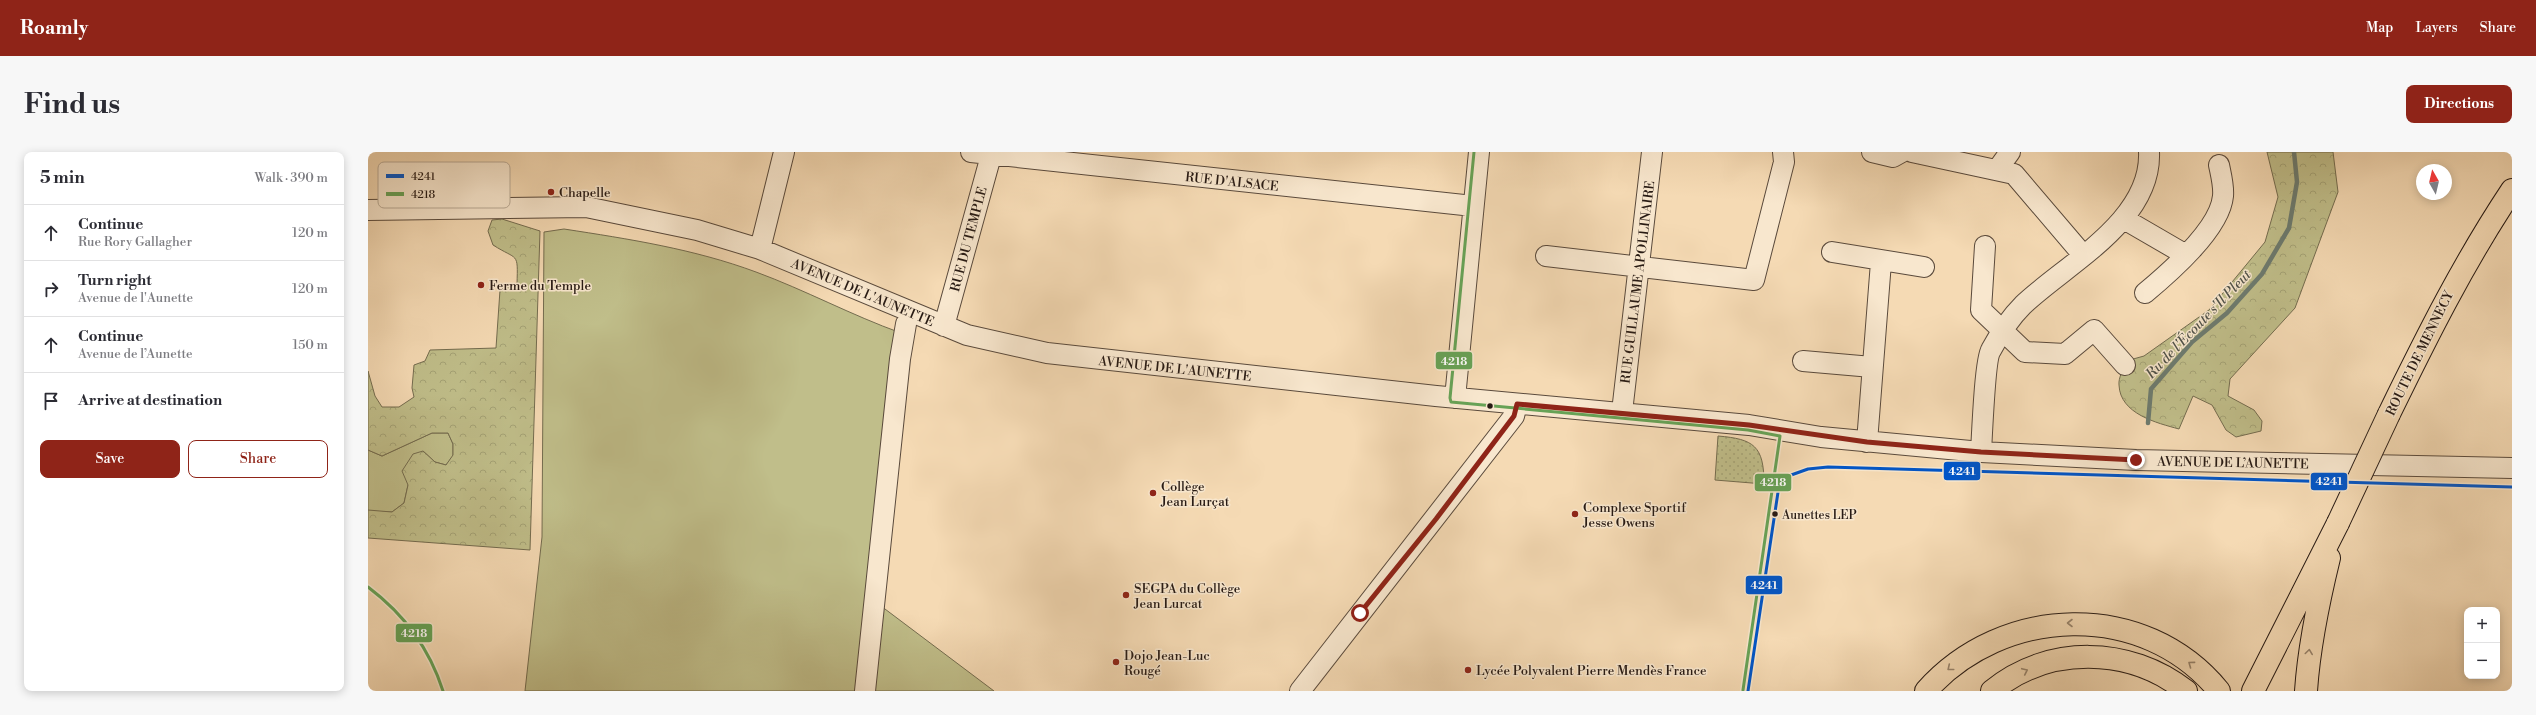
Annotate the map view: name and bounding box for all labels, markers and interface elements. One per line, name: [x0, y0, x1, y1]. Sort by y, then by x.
text: Roamly: [20, 16, 88, 40]
text: Map: [2366, 19, 2393, 37]
text: Layers: [2415, 19, 2458, 37]
text: Share: [2480, 19, 2516, 37]
button: Directions: [2406, 85, 2512, 123]
text: Find us: [24, 87, 120, 122]
legend: [378, 162, 510, 208]
north arrow: [2416, 164, 2452, 200]
text: 5 min: [40, 167, 85, 189]
street label: RUE D'ALSACE: [1184, 169, 1279, 195]
text: Walk · 390 m: [255, 170, 328, 186]
text: 4241: [411, 170, 435, 184]
street label: RUE GUILLAUME APOLLINAIRE: [1618, 180, 1658, 384]
place label: Chapelle: [559, 185, 611, 201]
street label: RUE DU TEMPLE: [947, 185, 991, 294]
marker: Chapelle: [546, 187, 556, 197]
text: 4218: [411, 188, 435, 202]
text: Continue: [78, 215, 143, 234]
icon: ahead: [40, 222, 62, 244]
text: 120 m: [292, 225, 328, 241]
text: Rue Rory Gallagher: [78, 234, 192, 250]
street label: AVENUE DE L'AUNETTE: [788, 255, 936, 330]
water label: Ru de l'Écoute s'Il Pleut: [2140, 265, 2256, 384]
text: Turn right: [78, 271, 152, 290]
icon: right: [40, 278, 62, 300]
place label: Ferme du Temple: [489, 278, 591, 294]
marker: Ferme du Temple: [476, 280, 486, 290]
text: 120 m: [292, 281, 328, 297]
street label: ROUTE DE MENNECY: [2383, 287, 2458, 419]
text: Avenue de l'Aunette: [78, 290, 193, 306]
text: Continue: [78, 327, 143, 346]
icon: ahead: [40, 334, 62, 356]
text: 150 m: [293, 337, 328, 353]
text: Avenue de l’Aunette: [78, 346, 193, 362]
line badge: 4218: [1435, 351, 1473, 370]
street label: AVENUE DE L'AUNETTE: [1097, 353, 1252, 385]
text: 4218: [1441, 355, 1467, 369]
icon: arrive: [40, 390, 62, 412]
text: Arrive at destination: [78, 391, 222, 410]
unlabelled marker: [1485, 401, 1495, 411]
button: Save: [40, 440, 180, 478]
button: Share: [188, 440, 328, 478]
route end: [2127, 451, 2145, 469]
street label: AVENUE DE L’AUNETTE: [2156, 454, 2309, 472]
line badge: 4241: [1943, 461, 1981, 481]
text: 4241: [1949, 465, 1976, 479]
line badge: 4241: [2310, 472, 2348, 491]
line badge: 4218: [1754, 473, 1792, 492]
text: 4241: [2316, 475, 2343, 489]
text: 4218: [1760, 476, 1786, 490]
place label: Collège Jean Lurçat: [1160, 479, 1230, 510]
marker: Collège Jean Lurçat: [1148, 488, 1158, 498]
place label: Complexe Sportif Jesse Owens: [1582, 500, 1687, 531]
place label: Aunettes LEP: [1781, 508, 1857, 523]
marker: Complexe Sportif Jesse Owens: [1570, 509, 1580, 519]
marker: Aunettes LEP: [1770, 509, 1780, 519]
line badge: 4241: [1745, 575, 1783, 595]
text: 4241: [1751, 579, 1778, 593]
place label: SEGPA du Collège Jean Lurcat: [1133, 581, 1241, 612]
marker: SEGPA du Collège Jean Lurcat: [1121, 590, 1131, 600]
route start: [1351, 604, 1369, 622]
map controls: [2464, 607, 2500, 679]
button: +: [2464, 607, 2500, 643]
one-way arrow: [2067, 619, 2073, 627]
line badge: 4218: [395, 623, 433, 643]
text: 4218: [401, 627, 427, 641]
button: −: [2464, 643, 2500, 679]
place label: Dojo Jean-Luc Rougé: [1124, 648, 1210, 679]
one-way arrow: [2304, 649, 2313, 655]
marker: Dojo Jean-Luc Rougé: [1111, 657, 1121, 667]
one-way arrow: [2188, 661, 2195, 669]
place label: Lycée Polyvalent Pierre Mendès France: [1476, 663, 1707, 679]
one-way arrow: [1947, 663, 1954, 670]
marker: Lycée Polyvalent Pierre Mendès France: [1463, 665, 1473, 675]
one-way arrow: [2021, 668, 2028, 676]

